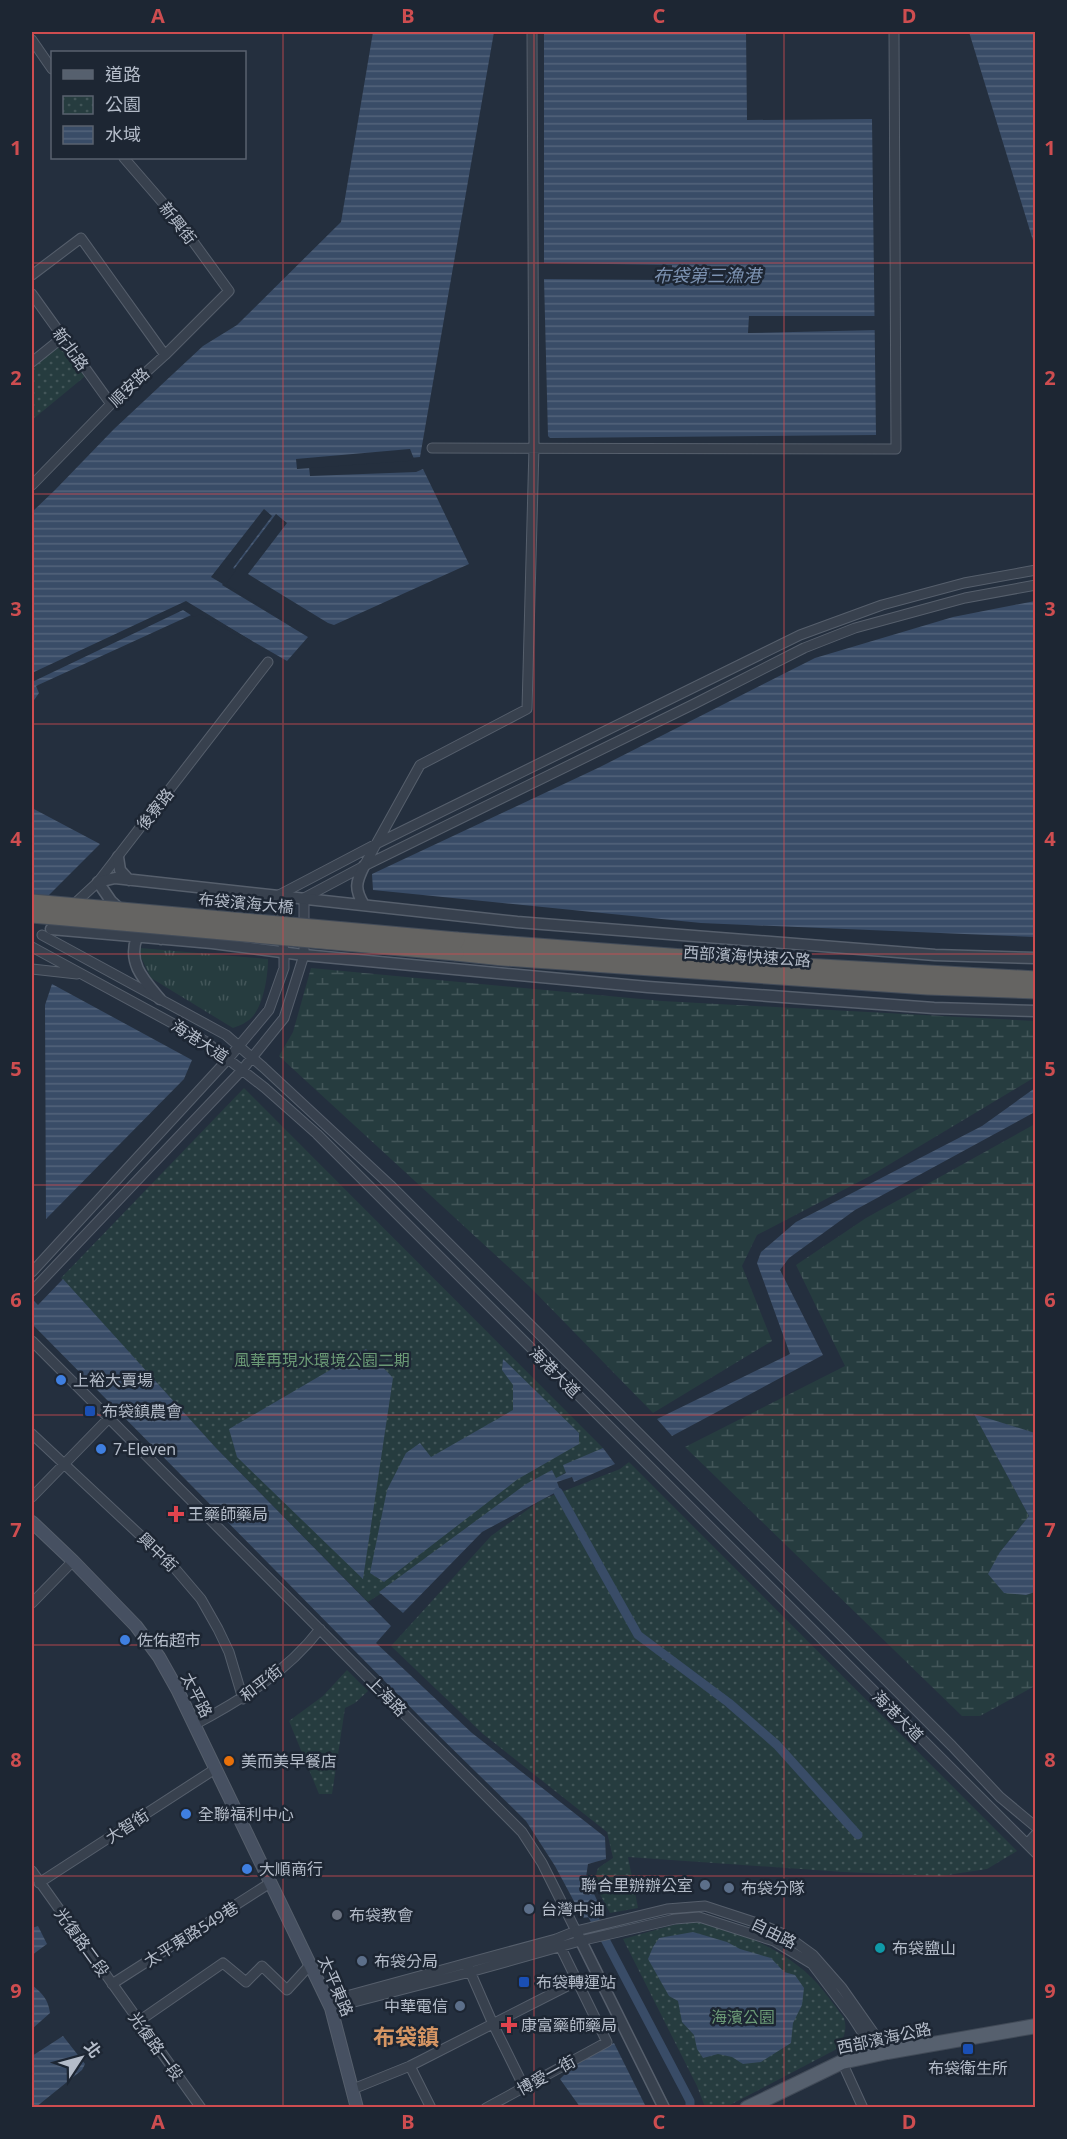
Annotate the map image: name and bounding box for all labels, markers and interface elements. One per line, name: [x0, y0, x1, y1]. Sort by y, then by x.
text: A: [151, 2, 165, 29]
text: B: [401, 2, 415, 29]
text: C: [653, 2, 666, 29]
text: D: [902, 2, 916, 29]
legend: [51, 51, 246, 159]
text: 道路: [105, 62, 141, 86]
text: 公園: [105, 92, 141, 116]
text: 水域: [105, 122, 141, 146]
text: 1: [10, 134, 22, 161]
text: 1: [1044, 134, 1056, 161]
street label: 新興街: [155, 197, 201, 249]
water label: 布袋第三漁港: [653, 263, 764, 287]
street label: 新北路: [48, 323, 94, 375]
street label: 順安路: [104, 362, 154, 412]
text: 2: [10, 364, 22, 391]
text: 2: [1044, 364, 1056, 391]
text: 3: [10, 595, 22, 622]
text: 3: [1044, 595, 1056, 622]
street label: 後寮路: [132, 783, 178, 835]
text: 4: [10, 825, 22, 852]
text: 4: [1044, 825, 1056, 852]
street label: 布袋濱海大橋: [197, 888, 295, 918]
street label: 西部濱海快速公路: [682, 941, 812, 971]
street label: 海港大道: [167, 1014, 233, 1068]
text: 5: [10, 1055, 22, 1082]
text: 5: [1044, 1055, 1056, 1082]
text: 6: [10, 1286, 22, 1313]
text: 6: [1044, 1286, 1056, 1313]
street label: 海港大道: [525, 1342, 585, 1402]
park label: 風華再現水環境公園二期: [234, 1349, 410, 1371]
place label: 上裕大賣場: [73, 1369, 153, 1391]
marker: 上裕大賣場: [54, 1373, 68, 1387]
place label: 布袋鎮農會: [102, 1400, 182, 1422]
marker: 布袋鎮農會: [83, 1404, 97, 1418]
place label: 7-Eleven: [113, 1438, 176, 1460]
marker: 7-Eleven: [94, 1442, 108, 1456]
place label: 王藥師藥局: [188, 1503, 268, 1525]
marker: 王藥師藥局: [169, 1507, 183, 1521]
text: 7: [10, 1516, 22, 1543]
text: 7: [1044, 1516, 1056, 1543]
street label: 興中街: [133, 1527, 183, 1577]
place label: 佐佑超市: [137, 1629, 201, 1651]
marker: 佐佑超市: [118, 1633, 132, 1647]
street label: 和平街: [235, 1660, 287, 1706]
street label: 太平路: [176, 1669, 218, 1721]
street label: 上海路: [362, 1671, 412, 1721]
street label: 海港大道: [868, 1686, 928, 1746]
text: 8: [10, 1746, 22, 1773]
text: 8: [1044, 1746, 1056, 1773]
place label: 美而美早餐店: [241, 1750, 337, 1772]
marker: 美而美早餐店: [222, 1754, 236, 1768]
place label: 全聯福利中心: [198, 1803, 294, 1825]
street label: 大智街: [101, 1804, 153, 1848]
marker: 全聯福利中心: [179, 1807, 193, 1821]
place label: 大順商行: [259, 1858, 323, 1880]
marker: 大順商行: [240, 1862, 254, 1876]
place label: 聯合里辦辦公室: [581, 1874, 693, 1896]
place label: 布袋分隊: [741, 1877, 805, 1899]
marker: 聯合里辦辦公室: [698, 1878, 712, 1892]
marker: 布袋分隊: [722, 1881, 736, 1895]
street label: 太平東路549巷: [140, 1896, 242, 1972]
place label: 台灣中油: [541, 1898, 605, 1920]
marker: 台灣中油: [522, 1902, 536, 1916]
street label: 光復路二段: [50, 1903, 114, 1981]
place label: 布袋教會: [349, 1904, 413, 1926]
marker: 布袋教會: [330, 1908, 344, 1922]
street label: 自由路: [748, 1913, 800, 1953]
place label: 布袋鹽山: [892, 1937, 956, 1959]
marker: 布袋鹽山: [873, 1941, 887, 1955]
place label: 布袋分局: [374, 1950, 438, 1972]
street label: 太平東路: [313, 1952, 359, 2020]
marker: 布袋分局: [355, 1954, 369, 1968]
place label: 布袋轉運站: [536, 1971, 616, 1993]
marker: 布袋轉運站: [517, 1975, 531, 1989]
text: 9: [10, 1977, 22, 2004]
text: 9: [1044, 1977, 1056, 2004]
place label: 中華電信: [384, 1995, 448, 2017]
marker: 中華電信: [453, 1999, 467, 2013]
park label: 海濱公園: [711, 2006, 775, 2028]
street label: 光復路一段: [124, 2007, 188, 2085]
place label: 康富藥師藥局: [521, 2014, 617, 2036]
street label: 西部濱海公路: [835, 2017, 933, 2059]
marker: 康富藥師藥局: [502, 2018, 516, 2032]
district label: 布袋鎮: [373, 2021, 439, 2051]
north arrow: [51, 2028, 111, 2088]
text: 北: [80, 2036, 107, 2062]
marker: 布袋衛生所: [961, 2042, 975, 2056]
street label: 博愛一街: [513, 2050, 579, 2100]
place label: 布袋衛生所: [928, 2057, 1008, 2079]
text: A: [151, 2108, 165, 2135]
text: B: [401, 2108, 415, 2135]
text: C: [653, 2108, 666, 2135]
text: D: [902, 2108, 916, 2135]

